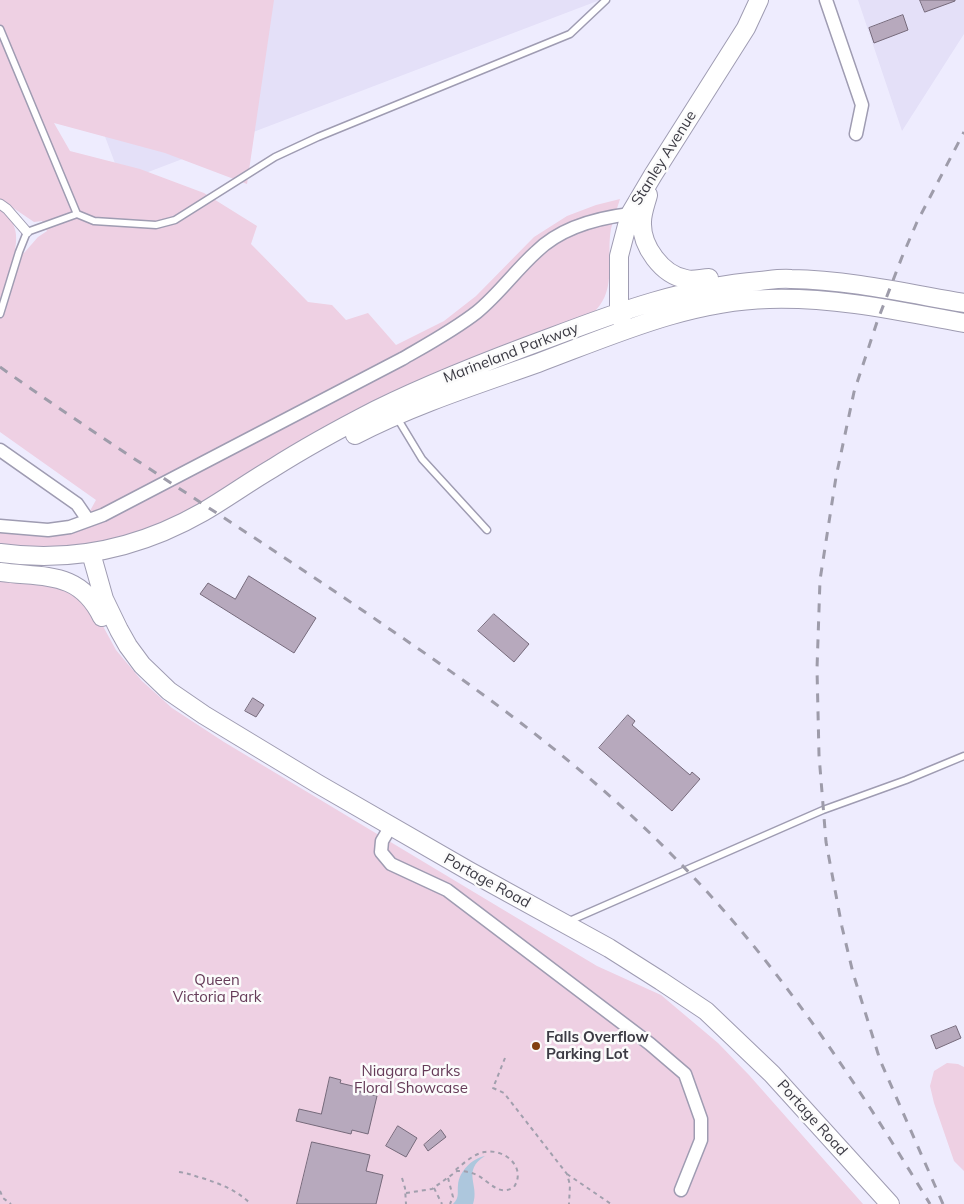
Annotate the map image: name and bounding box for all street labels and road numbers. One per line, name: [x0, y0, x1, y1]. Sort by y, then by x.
street label: Stanley Avenue: [628, 107, 700, 209]
street label: Marineland Parkway: [441, 319, 581, 387]
street label: Portage Road: [441, 850, 533, 912]
street label: Portage Road: [773, 1076, 851, 1160]

